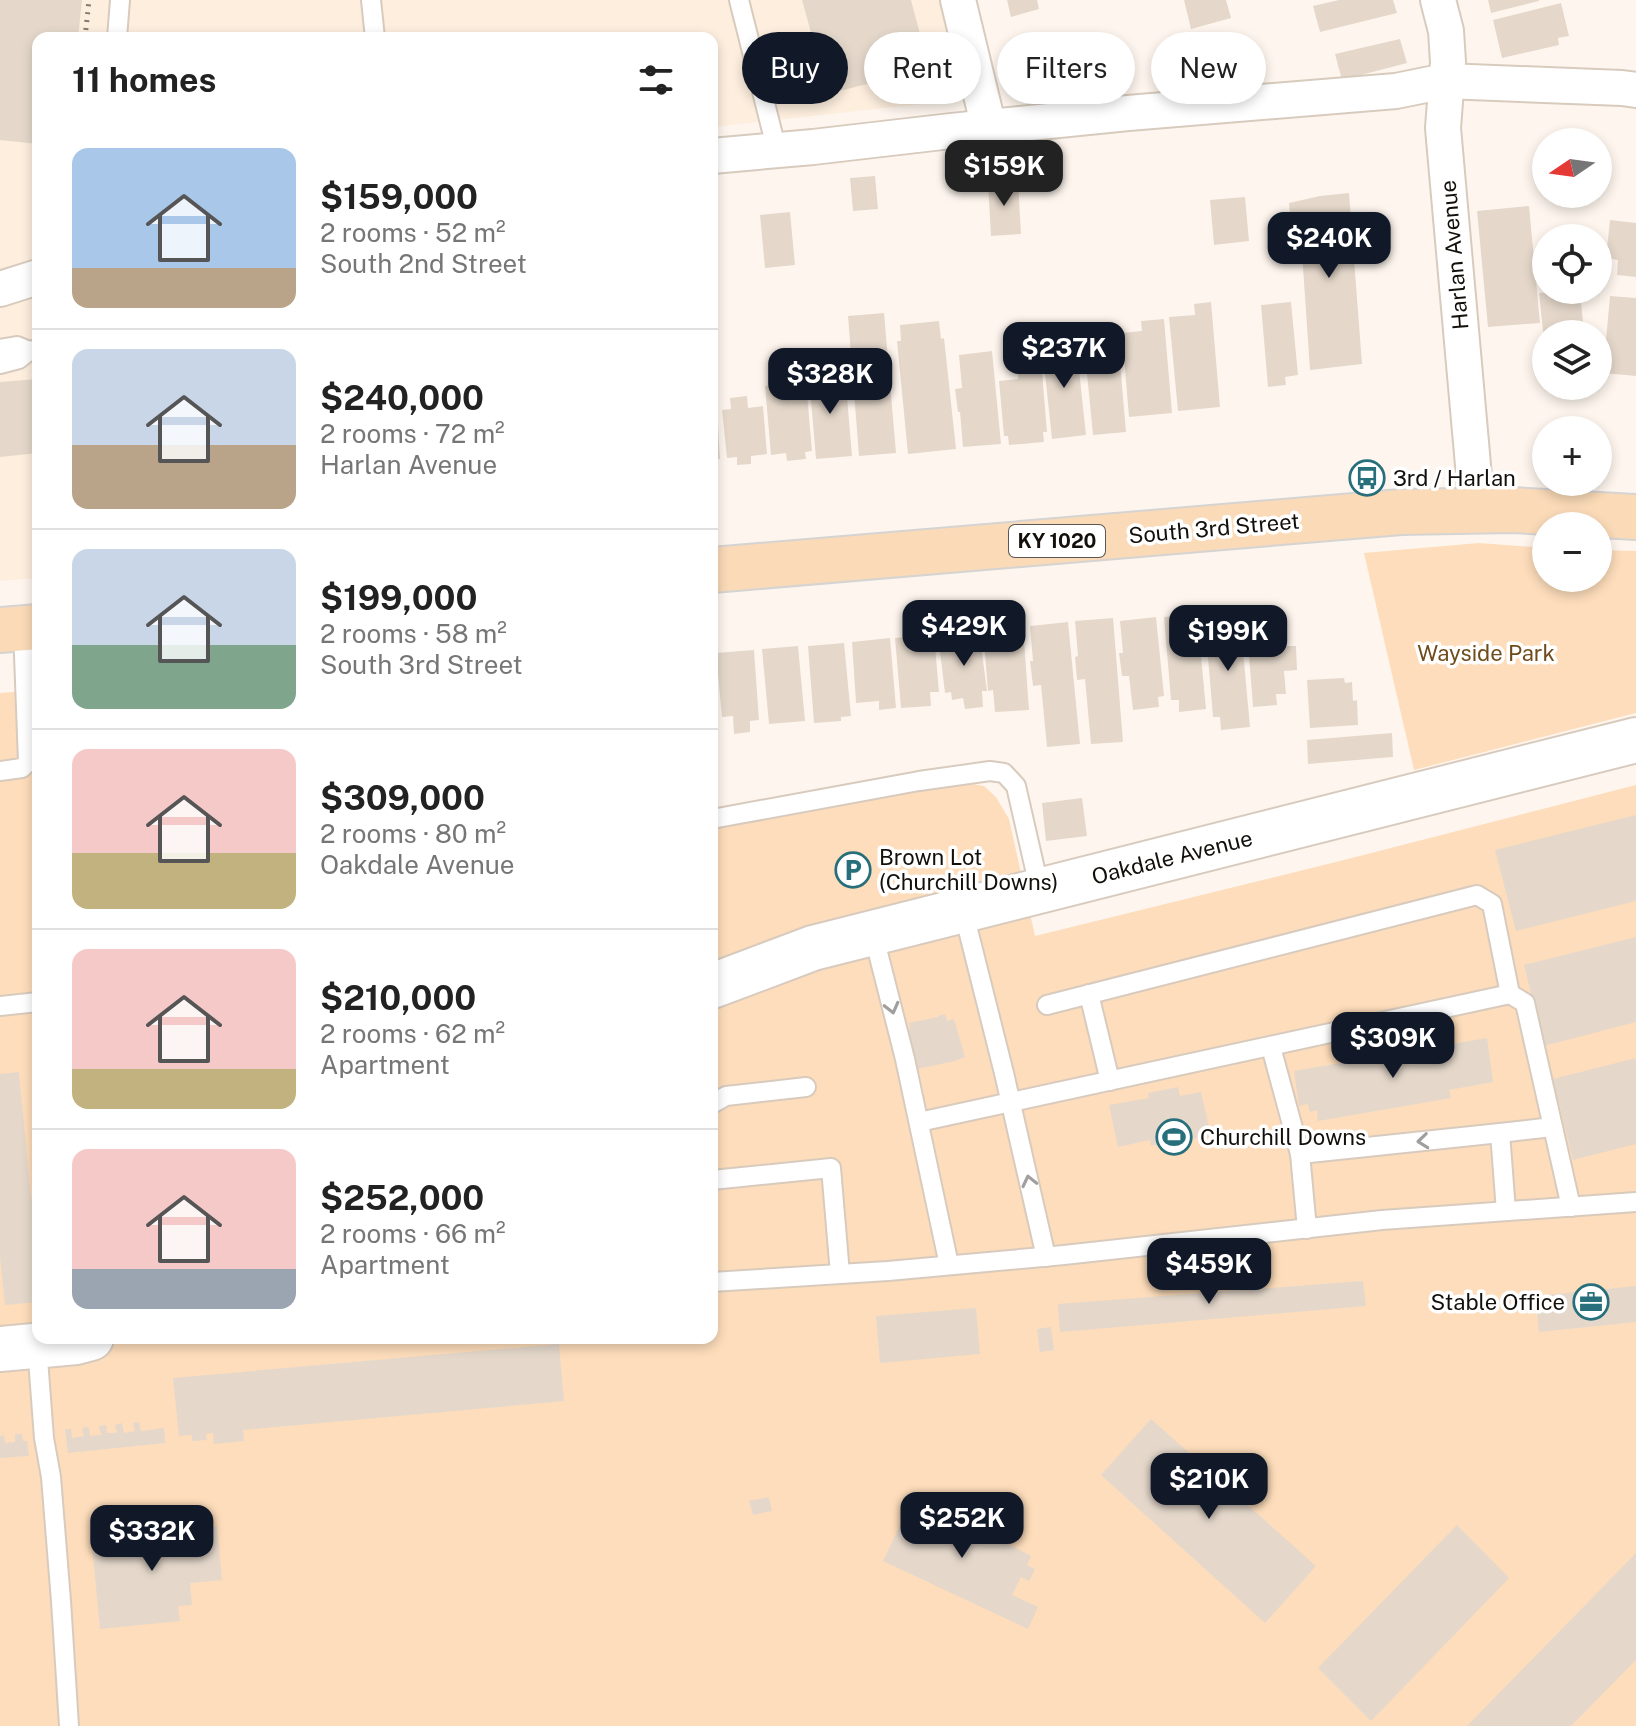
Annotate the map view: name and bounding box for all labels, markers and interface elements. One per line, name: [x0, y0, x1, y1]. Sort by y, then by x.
chip: Buy: [742, 32, 848, 104]
chip: Rent: [864, 32, 981, 104]
chip: Filters: [997, 32, 1135, 104]
chip: New: [1151, 32, 1266, 104]
icon: filters: [634, 58, 678, 102]
text: 11 homes: [72, 60, 216, 100]
north arrow: [1532, 128, 1612, 208]
map controls: [1532, 128, 1612, 592]
pin: $159K: [948, 140, 1060, 208]
text: $159K: [963, 150, 1045, 181]
text: $159,000: [320, 177, 478, 217]
street label: Harlan Avenue: [1435, 179, 1473, 331]
icon: home: [136, 180, 232, 276]
pin: $240K: [1273, 212, 1385, 280]
text: 2 rooms · 52 m²: [320, 217, 506, 248]
text: $240K: [1286, 222, 1372, 253]
button: locate: [1532, 224, 1612, 304]
text: South 2nd Street: [320, 248, 527, 279]
button: layers: [1532, 320, 1612, 400]
pin: $237K: [1008, 322, 1120, 390]
text: $237K: [1021, 332, 1107, 363]
pin: $328K: [774, 348, 886, 416]
text: $328K: [786, 358, 874, 389]
text: $240,000: [320, 378, 484, 418]
icon: home: [136, 381, 232, 477]
button: +: [1532, 416, 1612, 496]
text: 2 rooms · 72 m²: [320, 418, 505, 449]
text: Harlan Avenue: [320, 449, 497, 480]
bus stop icon: 3rd / Harlan: [1348, 459, 1386, 497]
place label: 3rd / Harlan: [1393, 465, 1516, 491]
street label: South 3rd Street: [1127, 508, 1301, 548]
button: −: [1532, 512, 1612, 592]
road number: KY 1020: [1009, 525, 1105, 557]
text: $199,000: [320, 578, 477, 618]
icon: home: [136, 581, 232, 677]
pin: $429K: [908, 600, 1020, 668]
pin: $199K: [1172, 605, 1284, 673]
text: $429K: [920, 610, 1008, 641]
text: $199K: [1187, 615, 1269, 646]
text: 2 rooms · 58 m²: [320, 618, 507, 649]
park label: Wayside Park: [1417, 640, 1555, 666]
text: South 3rd Street: [320, 649, 523, 680]
text: $309,000: [320, 778, 485, 818]
icon: home: [136, 781, 232, 877]
text: 2 rooms · 80 m²: [320, 818, 506, 849]
street label: Oakdale Avenue: [1089, 824, 1255, 890]
place label: Brown Lot (Churchill Downs): [879, 844, 1058, 895]
text: Oakdale Avenue: [320, 849, 514, 880]
parking icon: Brown Lot (Churchill Downs): [834, 851, 872, 889]
text: $210,000: [320, 978, 476, 1018]
icon: home: [136, 981, 232, 1077]
one-way arrow: [883, 1001, 900, 1015]
pin: $309K: [1337, 1012, 1449, 1080]
text: 2 rooms · 62 m²: [320, 1018, 505, 1049]
text: $309K: [1349, 1022, 1437, 1053]
text: Apartment: [320, 1049, 450, 1080]
sports icon: Churchill Downs: [1155, 1118, 1193, 1156]
place label: Churchill Downs: [1200, 1124, 1366, 1150]
one-way arrow: [1416, 1132, 1429, 1149]
one-way arrow: [1021, 1174, 1038, 1188]
text: $252,000: [320, 1178, 484, 1218]
icon: home: [136, 1181, 232, 1277]
text: 2 rooms · 66 m²: [320, 1218, 506, 1249]
pin: $459K: [1153, 1238, 1265, 1306]
text: $459K: [1165, 1248, 1253, 1279]
text: Apartment: [320, 1249, 450, 1280]
office icon: Stable Office: [1572, 1283, 1610, 1321]
place label: Stable Office: [1430, 1289, 1565, 1315]
pin: $210K: [1153, 1453, 1265, 1521]
text: $210K: [1169, 1463, 1249, 1494]
pin: $252K: [906, 1492, 1018, 1560]
text: $252K: [919, 1502, 1005, 1533]
pin: $332K: [96, 1505, 208, 1573]
text: $332K: [108, 1515, 196, 1546]

